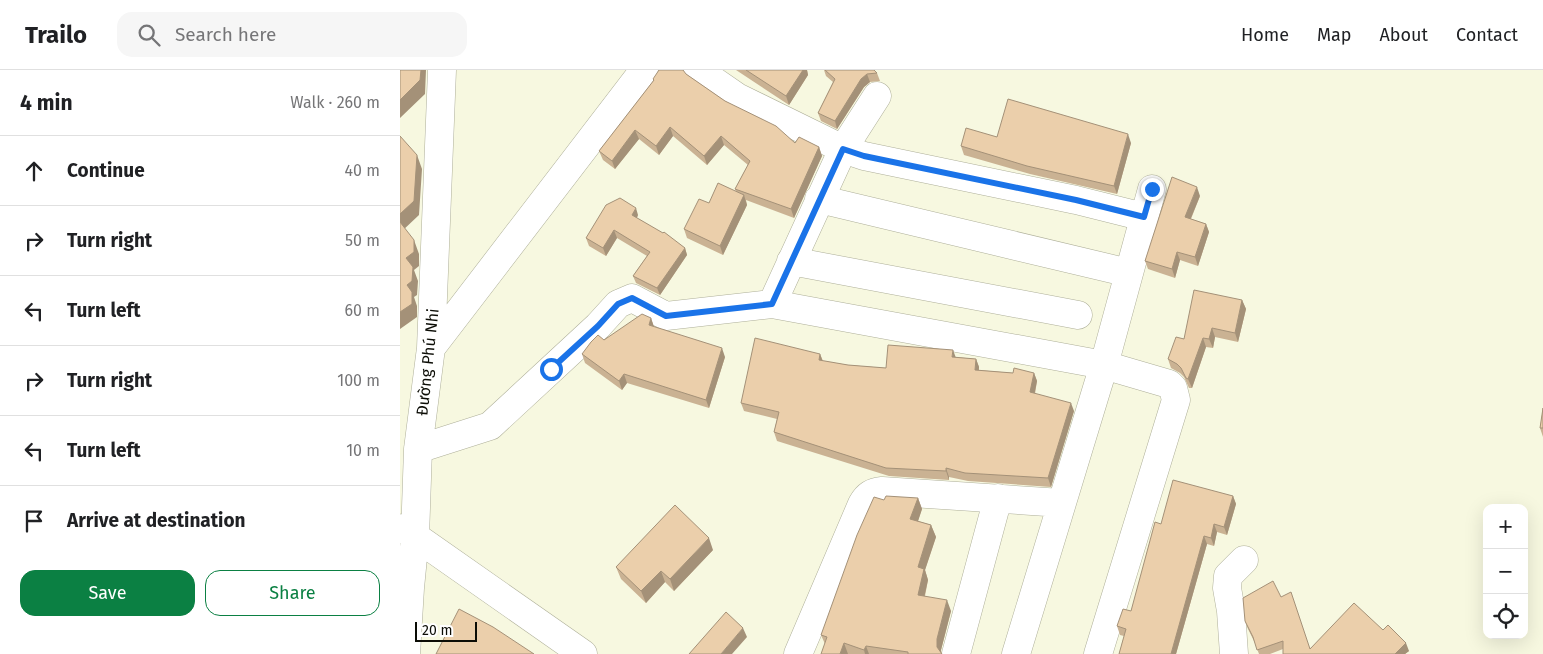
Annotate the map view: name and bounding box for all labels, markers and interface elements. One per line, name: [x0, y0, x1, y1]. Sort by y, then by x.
search box: [117, 12, 467, 57]
text: Trailo: [25, 21, 87, 49]
icon: search: [135, 21, 163, 49]
text: Search here: [175, 23, 276, 46]
text: Home: [1241, 24, 1289, 46]
text: Map: [1317, 24, 1351, 46]
text: About: [1379, 24, 1428, 46]
text: Contact: [1456, 24, 1518, 46]
text: 4 min: [20, 90, 73, 116]
text: Walk · 260 m: [290, 93, 380, 112]
icon: ahead: [20, 157, 48, 185]
text: Continue: [67, 159, 145, 182]
text: 40 m: [345, 161, 380, 180]
route end: [1141, 178, 1164, 201]
icon: right: [20, 227, 48, 255]
text: Turn right: [67, 229, 152, 252]
text: 50 m: [345, 231, 380, 250]
icon: left: [20, 297, 48, 325]
text: Turn left: [67, 299, 141, 322]
text: 60 m: [345, 301, 380, 320]
street label: Đường Phú Nhi: [412, 307, 443, 417]
route start: [540, 358, 563, 381]
icon: right: [20, 367, 48, 395]
text: Turn right: [67, 369, 152, 392]
text: 100 m: [337, 371, 380, 390]
icon: left: [20, 437, 48, 465]
text: Turn left: [67, 439, 141, 462]
text: 10 m: [346, 441, 380, 460]
map controls: [1483, 504, 1528, 639]
button: +: [1483, 504, 1528, 549]
icon: arrive: [20, 507, 48, 535]
text: Arrive at destination: [67, 509, 246, 532]
button: −: [1483, 549, 1528, 594]
button: Save: [20, 570, 195, 616]
button: Share: [205, 570, 380, 616]
button: locate: [1483, 594, 1528, 639]
scale bar: [415, 619, 478, 642]
text: 20 m: [422, 622, 452, 639]

